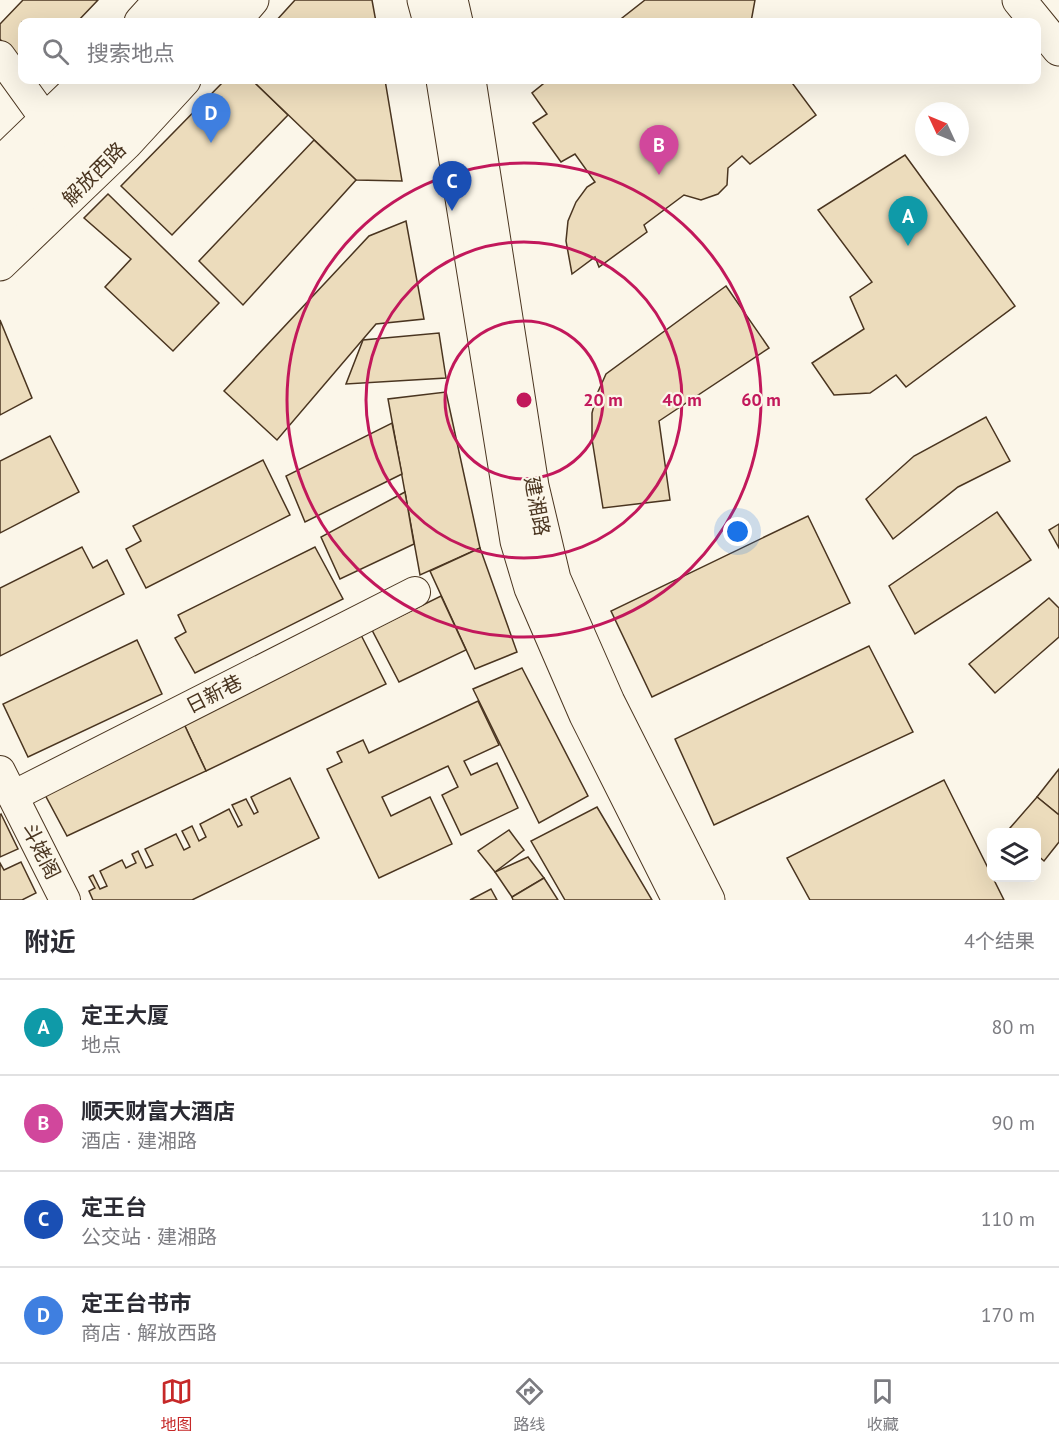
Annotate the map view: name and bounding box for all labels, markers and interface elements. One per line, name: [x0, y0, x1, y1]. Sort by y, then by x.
search box: [18, 18, 1041, 84]
icon: search: [39, 35, 72, 68]
text: 搜索地点: [87, 39, 175, 67]
pin: D: [192, 94, 230, 143]
north arrow: [915, 102, 969, 156]
pin: B: [640, 126, 678, 175]
street label: 解放西路: [57, 137, 131, 211]
pin: C: [432, 162, 472, 211]
pin: A: [888, 196, 928, 246]
text: 20 m: [583, 388, 623, 411]
text: 40 m: [662, 388, 702, 411]
text: 60 m: [741, 388, 781, 411]
centre of rings: [514, 390, 534, 410]
street label: 建湘路: [519, 474, 555, 538]
your location: [723, 517, 752, 546]
street label: 日新巷: [181, 669, 247, 719]
street label: 斗姥阁: [16, 818, 66, 884]
map controls: [987, 828, 1041, 882]
button: layers: [987, 828, 1041, 882]
text: 附近: [24, 925, 76, 958]
text: 4个结果: [964, 928, 1035, 954]
text: 定王大厦: [81, 1001, 169, 1029]
text: A: [37, 1014, 50, 1040]
text: 80 m: [992, 1014, 1035, 1040]
text: 地点: [81, 1032, 121, 1058]
text: 顺天财富大酒店: [81, 1097, 235, 1125]
text: B: [38, 1110, 49, 1136]
text: 90 m: [992, 1110, 1035, 1136]
text: 酒店 · 建湘路: [81, 1128, 197, 1154]
text: 定王台: [81, 1193, 147, 1221]
text: C: [38, 1206, 49, 1232]
text: 110 m: [981, 1206, 1035, 1232]
text: 公交站 · 建湘路: [81, 1224, 217, 1250]
text: 定王台书市: [81, 1289, 191, 1317]
text: D: [37, 1302, 50, 1328]
text: 170 m: [981, 1302, 1035, 1328]
text: 商店 · 解放西路: [81, 1320, 217, 1346]
tab: 地图: [160, 1375, 193, 1435]
tab: 路线: [513, 1375, 546, 1435]
tab: 收藏: [866, 1375, 899, 1435]

